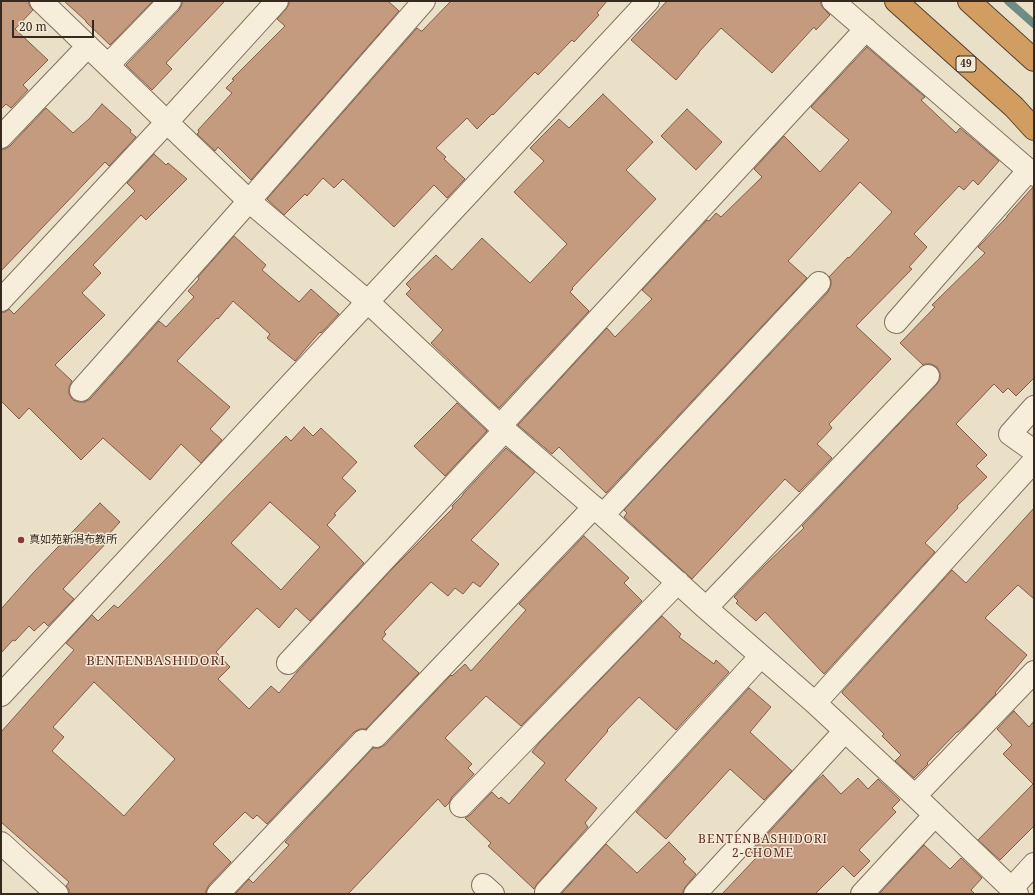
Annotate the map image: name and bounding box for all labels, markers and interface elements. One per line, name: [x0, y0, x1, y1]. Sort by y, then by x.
scale bar: [14, 12, 96, 38]
text: 20 m: [19, 18, 47, 35]
road number: 49: [956, 56, 976, 72]
place label: 真如苑新潟布教所: [29, 533, 117, 547]
marker: 真如苑新潟布教所: [16, 535, 26, 545]
district label: BENTENBASHIDORI: [86, 653, 226, 669]
district label: BENTENBASHIDORI 2-CHOME: [698, 833, 828, 861]

